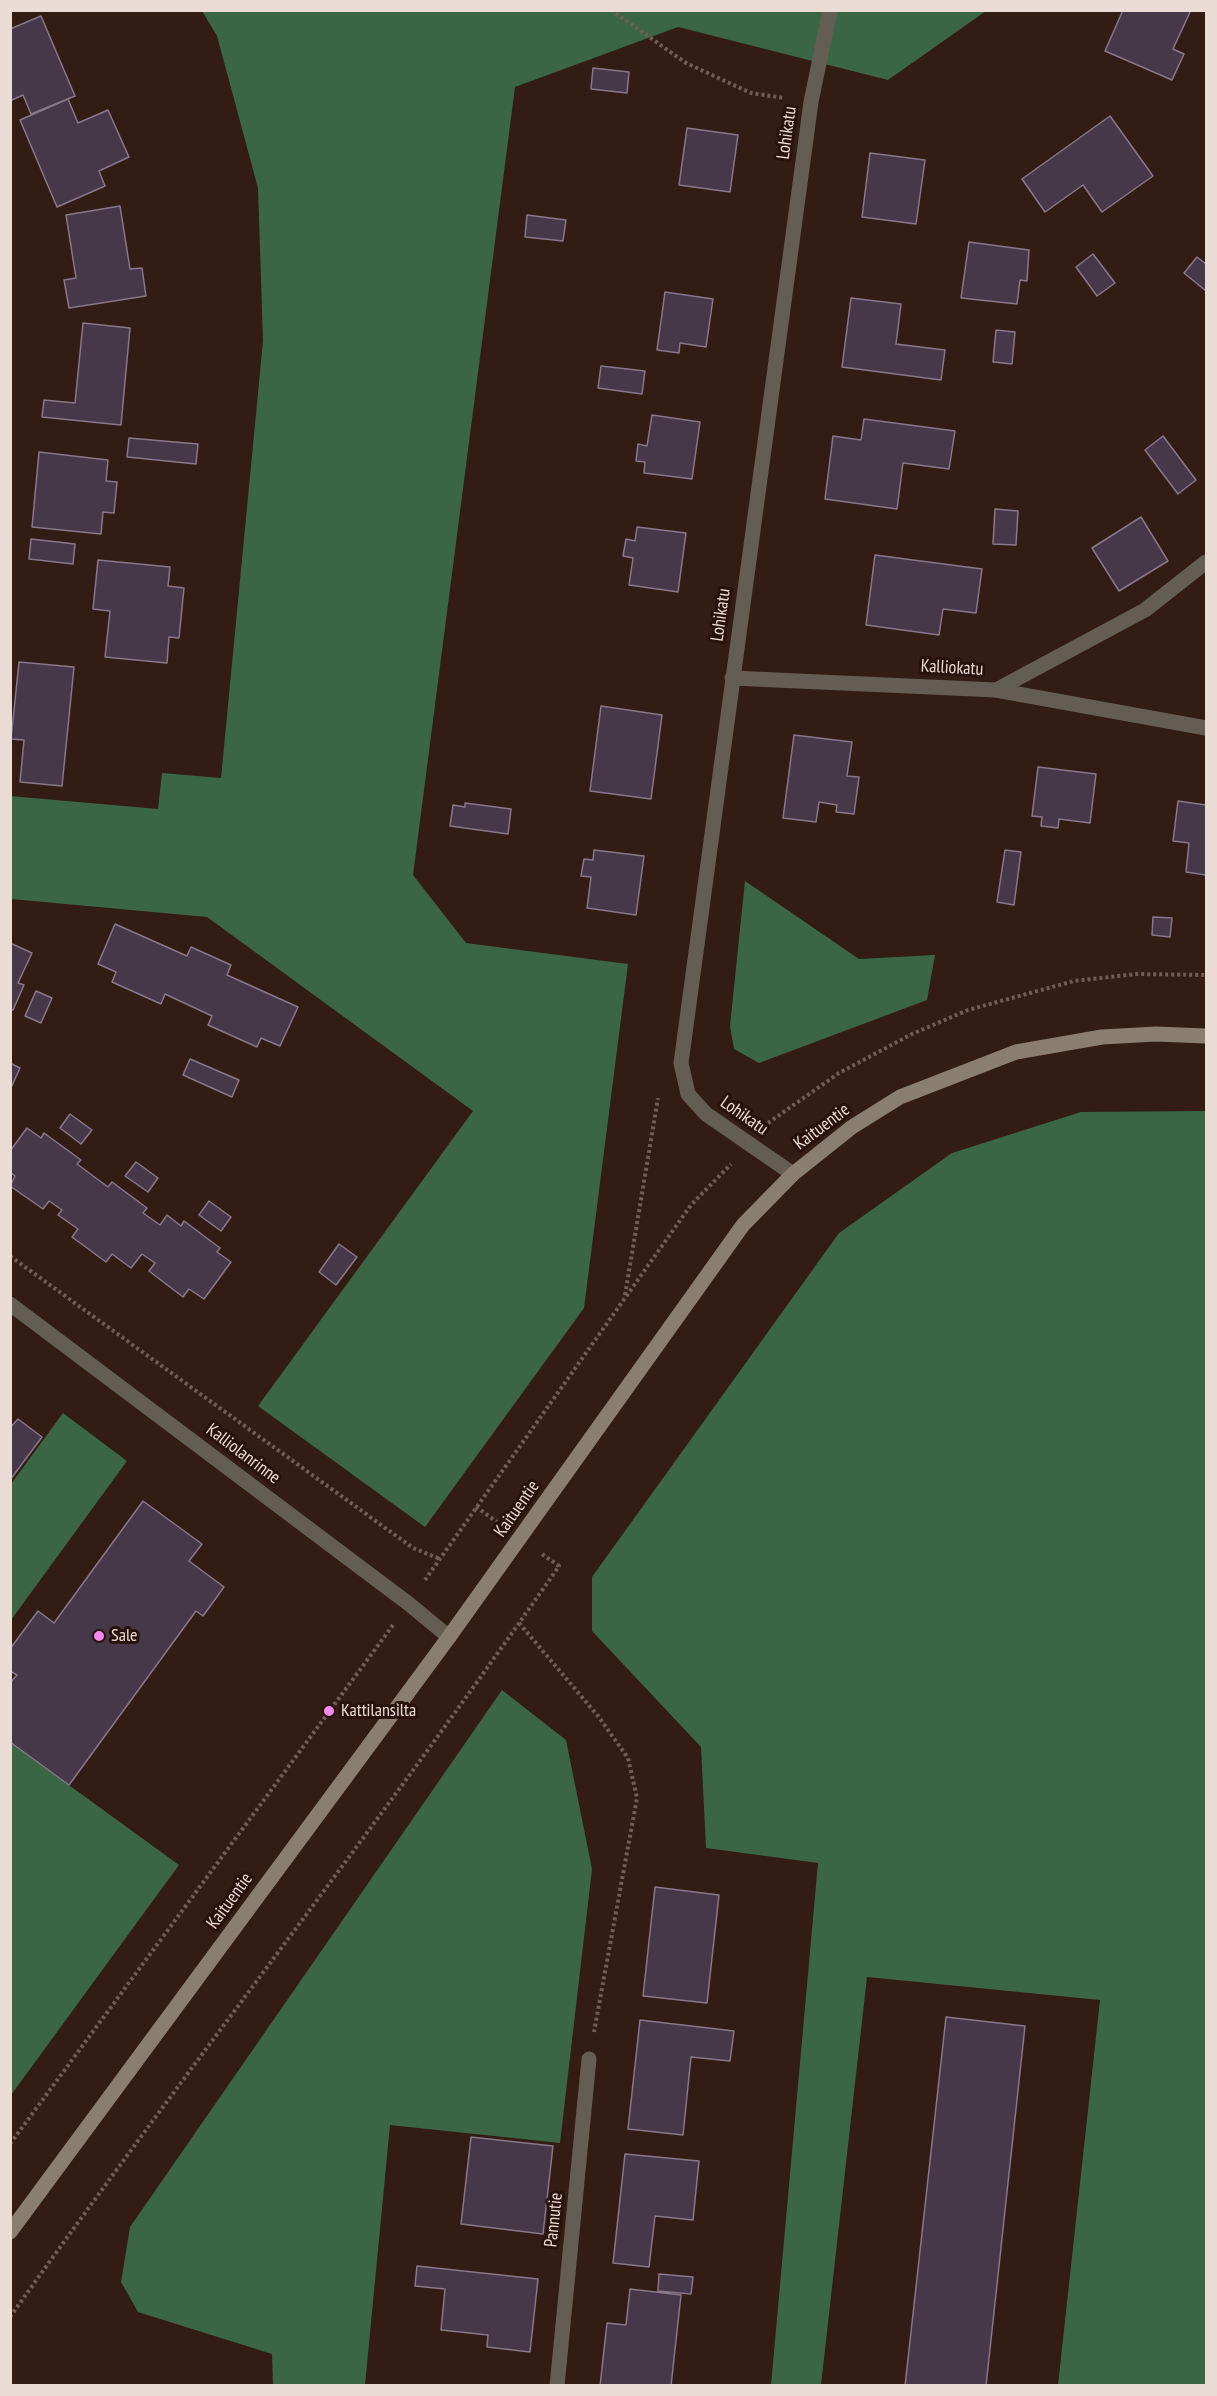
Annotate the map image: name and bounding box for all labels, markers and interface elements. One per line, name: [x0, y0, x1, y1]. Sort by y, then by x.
street label: Lohikatu: [773, 105, 801, 161]
street label: Lohikatu: [707, 587, 735, 643]
street label: Kalliokatu: [920, 656, 984, 680]
street label: Lohikatu: [716, 1092, 772, 1140]
street label: Kaituentie: [790, 1099, 854, 1155]
street label: Kalliolanrinne: [202, 1419, 284, 1489]
street label: Kaituentie: [490, 1477, 544, 1541]
place label: Sale: [111, 1625, 138, 1647]
marker: Sale: [92, 1629, 106, 1643]
place label: Kattilansilta: [341, 1700, 416, 1722]
marker: Kattilansilta: [322, 1704, 336, 1718]
street label: Kaituentie: [202, 1869, 258, 1933]
street label: Pannutie: [540, 2192, 568, 2248]

